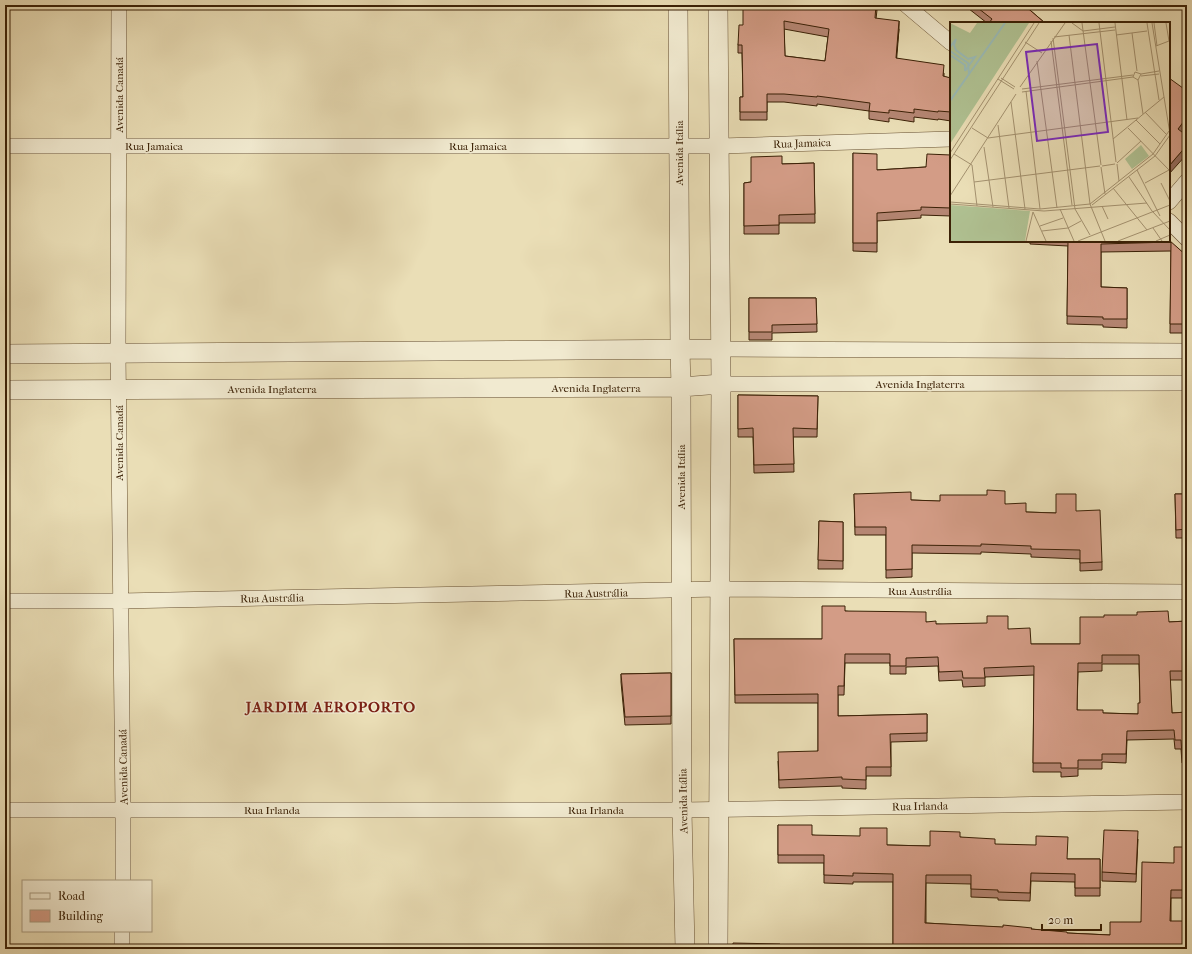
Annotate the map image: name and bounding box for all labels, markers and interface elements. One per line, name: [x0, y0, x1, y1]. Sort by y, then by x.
inset map: [950, 22, 1170, 242]
street label: Avenida Canadá: [113, 56, 126, 134]
street label: Avenida Itália: [673, 120, 686, 187]
street label: Rua Jamaica: [773, 136, 832, 151]
street label: Rua Jamaica: [125, 140, 184, 153]
street label: Rua Jamaica: [449, 140, 508, 153]
street label: Avenida Inglaterra: [874, 378, 965, 391]
street label: Avenida Inglaterra: [550, 382, 641, 395]
street label: Avenida Inglaterra: [226, 383, 317, 396]
street label: Avenida Canadá: [113, 404, 126, 482]
street label: Avenida Itália: [675, 444, 688, 511]
street label: Rua Austrália: [888, 585, 953, 598]
street label: Rua Austrália: [564, 586, 629, 601]
street label: Rua Austrália: [240, 591, 305, 606]
district label: JARDIM AEROPORTO: [244, 698, 416, 716]
street label: Avenida Canadá: [116, 728, 131, 806]
street label: Avenida Itália: [676, 767, 691, 835]
street label: Rua Irlanda: [892, 799, 949, 813]
street label: Rua Irlanda: [244, 804, 301, 817]
street label: Rua Irlanda: [568, 804, 625, 817]
legend: [22, 880, 152, 932]
text: Road: [58, 889, 85, 903]
scale bar: [1042, 906, 1101, 932]
text: Building: [58, 909, 103, 923]
text: 20 m: [1048, 913, 1073, 927]

